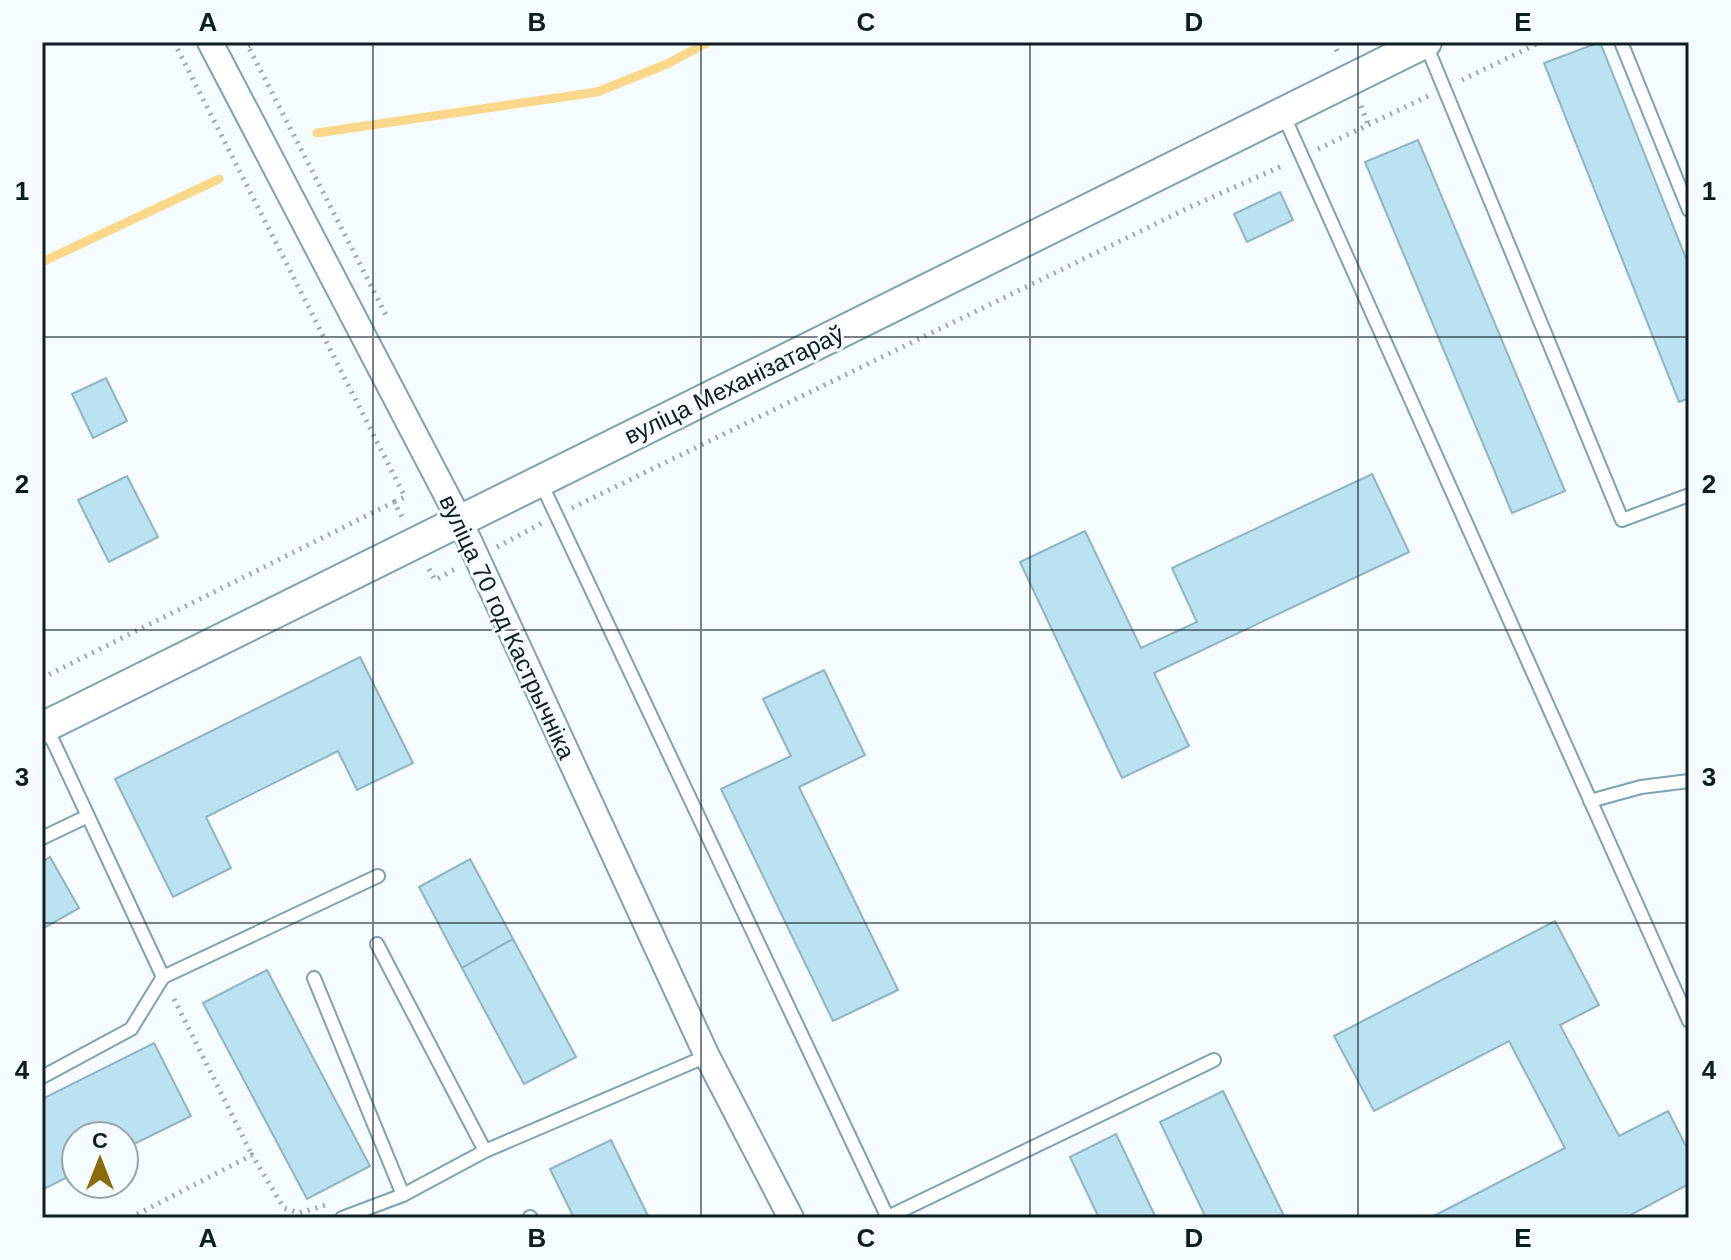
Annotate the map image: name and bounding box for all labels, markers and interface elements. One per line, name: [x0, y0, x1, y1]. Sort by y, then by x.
text: A: [199, 7, 218, 37]
text: B: [528, 7, 546, 37]
text: C: [857, 7, 876, 37]
text: D: [1185, 7, 1203, 37]
text: E: [1514, 7, 1532, 37]
text: 1: [15, 176, 29, 206]
text: 1: [1702, 176, 1716, 206]
street label: вуліца Механізатараў: [620, 320, 848, 449]
text: 2: [15, 469, 29, 499]
text: 2: [1702, 469, 1716, 499]
street label: вуліца 70 год Кастрычніка: [434, 490, 581, 764]
text: 3: [15, 762, 29, 792]
text: 3: [1702, 762, 1716, 792]
text: 4: [15, 1055, 30, 1085]
text: 4: [1702, 1055, 1717, 1085]
north arrow: [60, 1120, 140, 1200]
text: С: [92, 1128, 108, 1153]
text: A: [199, 1223, 218, 1253]
text: B: [528, 1223, 546, 1253]
text: C: [857, 1223, 876, 1253]
text: D: [1185, 1223, 1203, 1253]
text: E: [1514, 1223, 1532, 1253]

